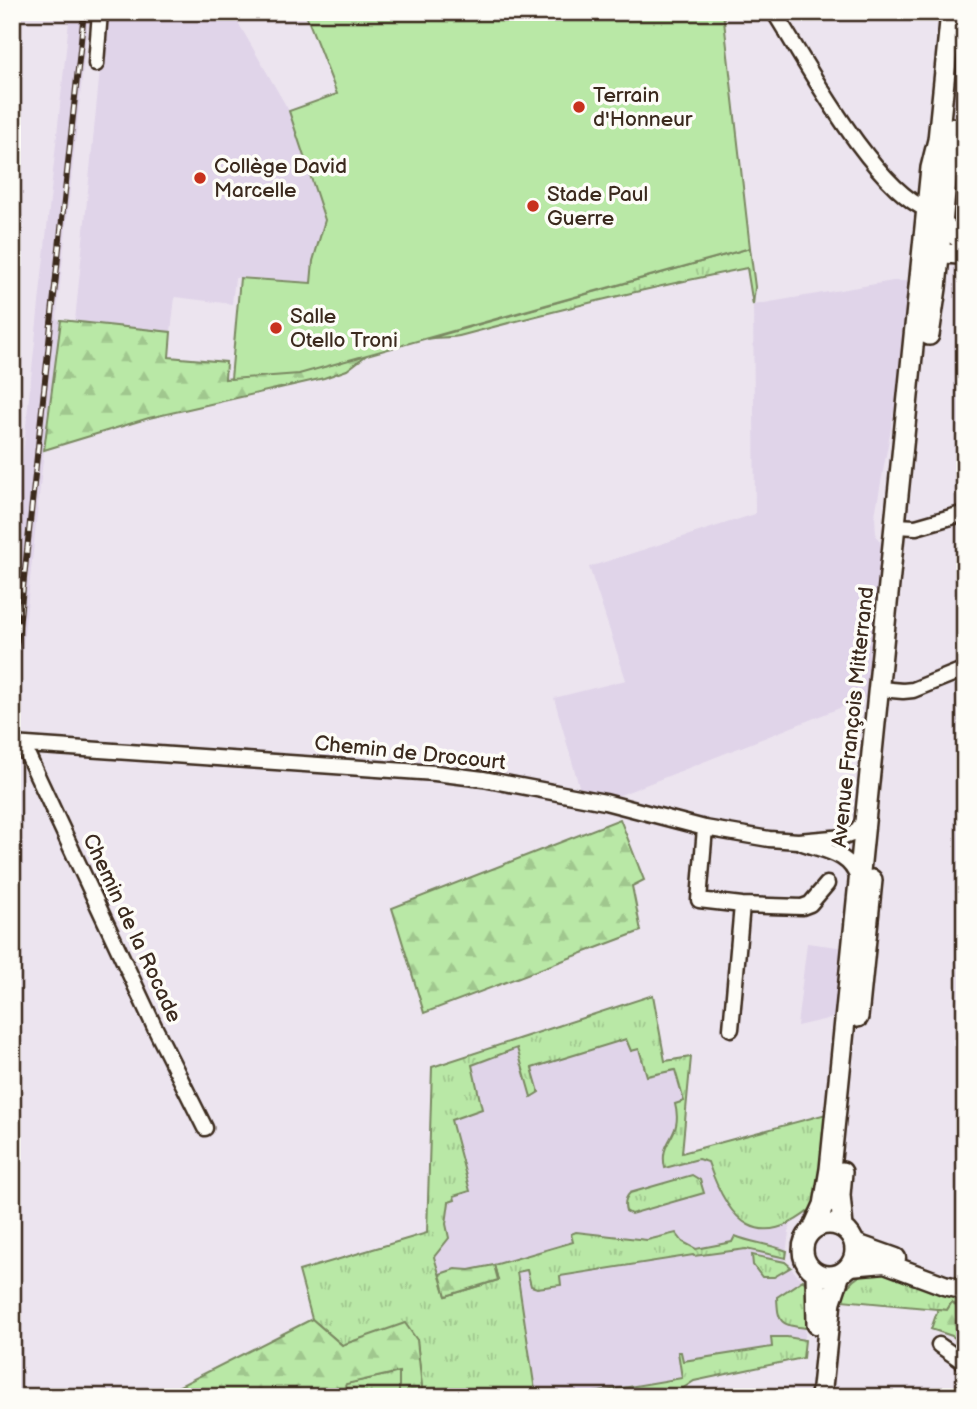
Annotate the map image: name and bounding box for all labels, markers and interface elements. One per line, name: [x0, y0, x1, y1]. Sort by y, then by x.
place label: Terrain d'Honneur: [593, 83, 693, 132]
marker: Terrain d'Honneur: [571, 99, 587, 115]
place label: Collège David Marcelle: [214, 154, 347, 203]
marker: Collège David Marcelle: [192, 170, 208, 186]
place label: Stade Paul Guerre: [547, 182, 648, 231]
marker: Stade Paul Guerre: [525, 198, 541, 214]
place label: Salle Otello Troni: [290, 304, 398, 353]
marker: Salle Otello Troni: [268, 320, 284, 336]
street label: Avenue François Mitterrand: [827, 585, 879, 849]
street label: Chemin de Drocourt: [313, 731, 507, 776]
street label: Chemin de la Rocade: [77, 830, 187, 1026]

